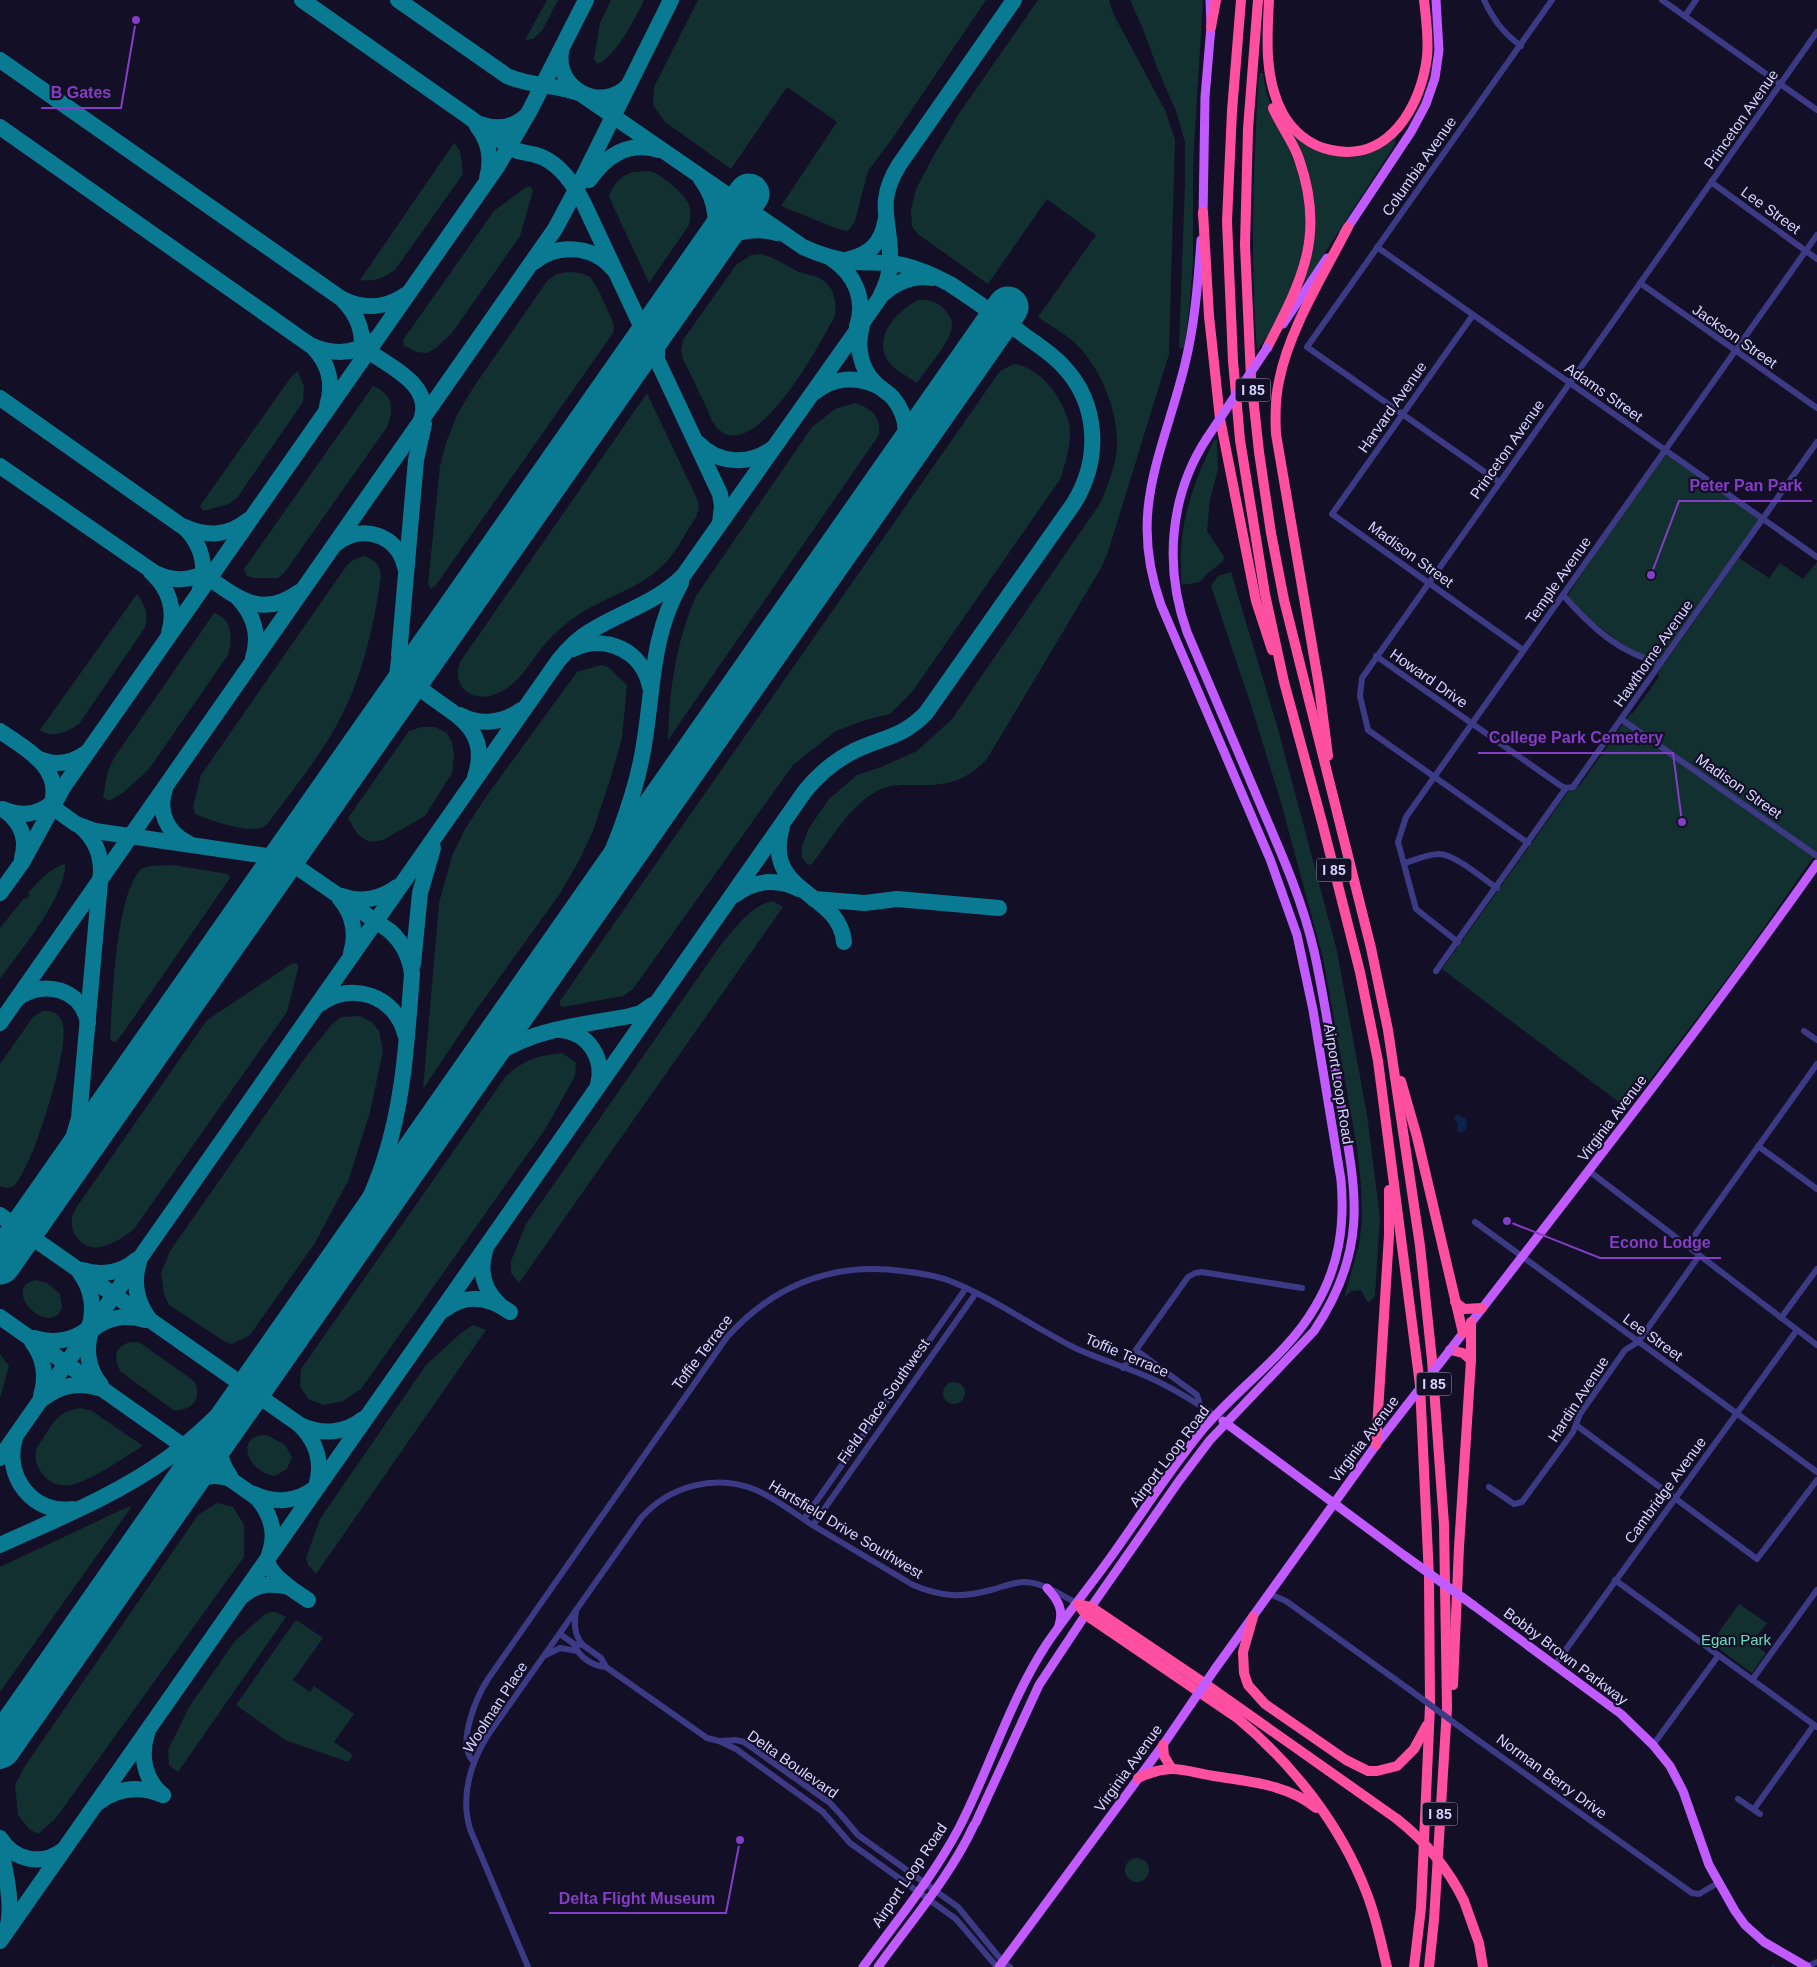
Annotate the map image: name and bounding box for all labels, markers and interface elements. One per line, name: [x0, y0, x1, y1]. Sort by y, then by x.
street label: Princeton Avenue: [1700, 66, 1782, 172]
callout: B Gates: [41, 77, 121, 108]
text: B Gates: [51, 84, 111, 101]
street label: Columbia Avenue: [1378, 113, 1460, 219]
street label: Lee Street: [1738, 183, 1805, 238]
street label: Jackson Street: [1689, 301, 1781, 372]
street label: Harvard Avenue: [1354, 358, 1430, 456]
street label: Adams Street: [1562, 359, 1647, 426]
road number: I 85: [1236, 378, 1270, 402]
street label: Princeton Avenue: [1466, 396, 1548, 502]
callout: Peter Pan Park: [1679, 470, 1812, 501]
text: Peter Pan Park: [1690, 477, 1803, 494]
street label: Madison Street: [1365, 517, 1457, 591]
street label: Temple Avenue: [1522, 533, 1594, 627]
street label: Hawthorne Avenue: [1610, 596, 1696, 710]
street label: Howard Drive: [1387, 645, 1471, 711]
callout: College Park Cemetery: [1478, 722, 1673, 753]
text: College Park Cemetery: [1489, 729, 1663, 746]
street label: Madison Street: [1693, 750, 1786, 822]
road number: I 85: [1316, 858, 1352, 882]
street label: Airport Loop Road: [1321, 1023, 1357, 1145]
street label: Virginia Avenue: [1574, 1071, 1650, 1165]
callout: Econo Lodge: [1600, 1227, 1721, 1258]
text: Econo Lodge: [1609, 1234, 1711, 1251]
street label: Lee Street: [1620, 1310, 1687, 1365]
street label: Toffie Terrace: [668, 1311, 736, 1393]
street label: Toffie Terrace: [1082, 1330, 1172, 1380]
street label: Field Place Southwest: [833, 1335, 933, 1467]
street label: Hardin Avenue: [1544, 1353, 1612, 1445]
road number: I 85: [1416, 1372, 1452, 1396]
street label: Virginia Avenue: [1326, 1392, 1402, 1486]
street label: Airport Loop Road: [1126, 1402, 1212, 1510]
street label: Cambridge Avenue: [1621, 1434, 1709, 1546]
street label: Hartsfield Drive Southwest: [766, 1476, 927, 1582]
street label: Bobby Brown Parkway: [1501, 1604, 1632, 1708]
park label: Egan Park: [1701, 1631, 1772, 1648]
street label: Woolman Place: [459, 1658, 531, 1756]
street label: Virginia Avenue: [1091, 1721, 1165, 1815]
street label: Delta Boulevard: [744, 1726, 842, 1802]
street label: Norman Berry Drive: [1493, 1730, 1611, 1822]
road number: I 85: [1422, 1802, 1458, 1826]
street label: Airport Loop Road: [868, 1820, 950, 1930]
callout: Delta Flight Museum: [549, 1882, 726, 1913]
text: Delta Flight Museum: [559, 1890, 715, 1907]

